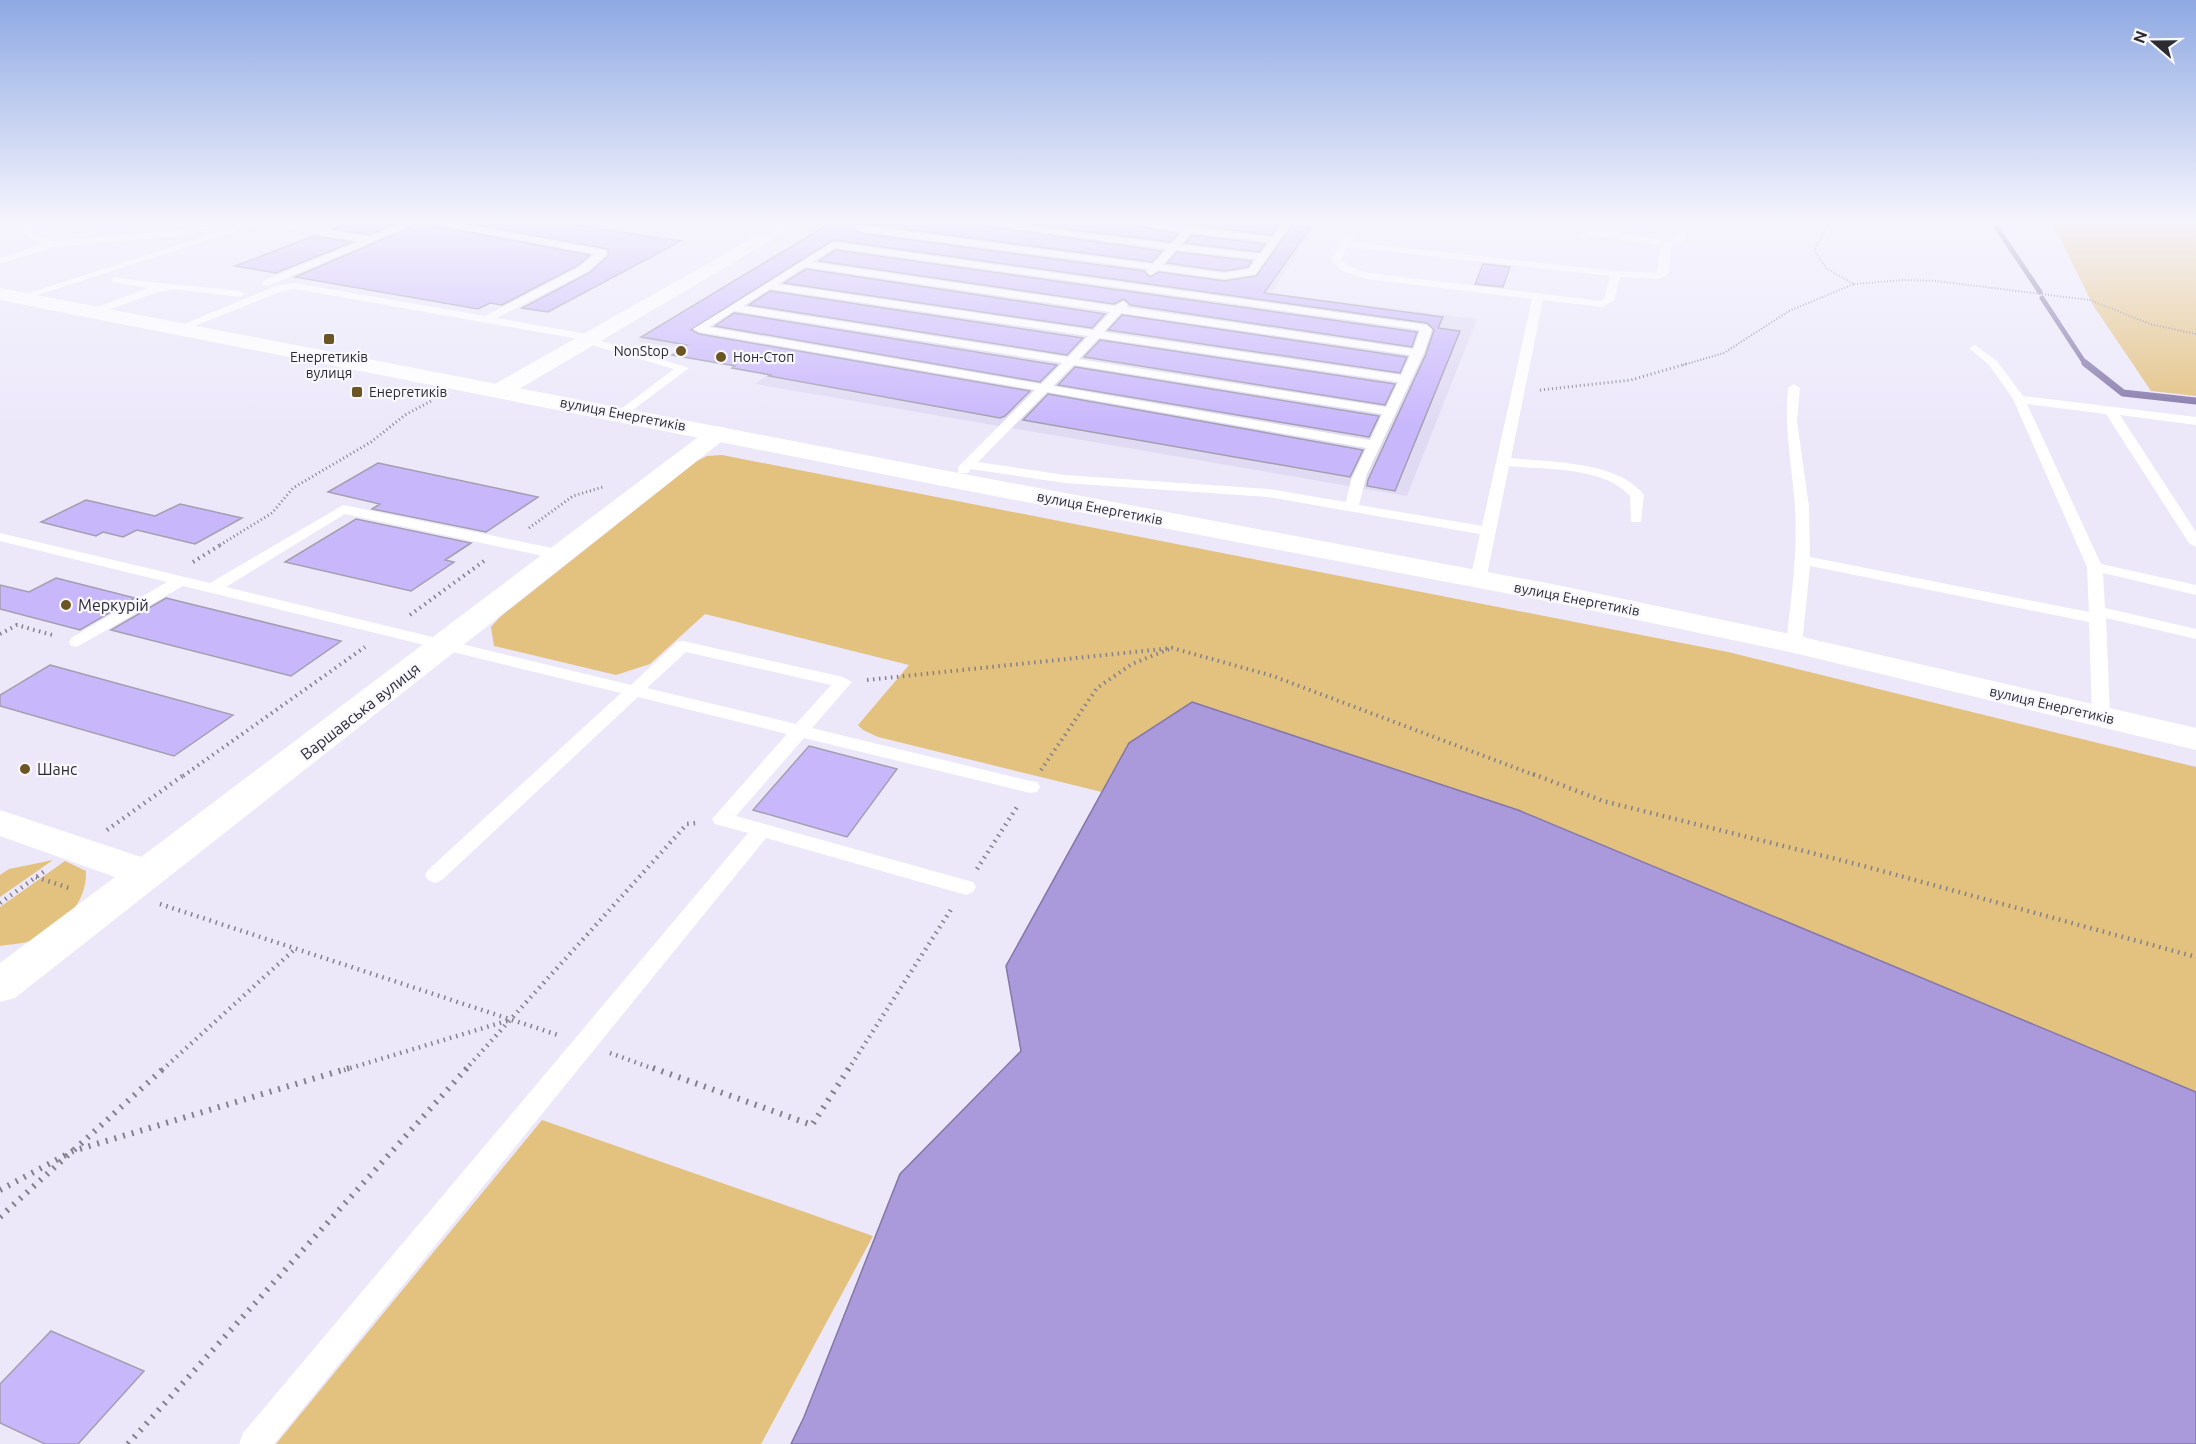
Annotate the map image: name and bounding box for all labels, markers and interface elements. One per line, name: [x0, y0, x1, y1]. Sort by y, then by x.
north arrow: [2124, 12, 2184, 72]
text: N: [2129, 28, 2150, 46]
marker: Енергетиків вулиця: [322, 332, 336, 346]
place label: NonStop: [614, 343, 669, 359]
marker: NonStop: [674, 344, 688, 358]
place label: Енергетиків вулиця: [290, 349, 368, 381]
place label: Нон-Стоп: [733, 349, 794, 365]
marker: Нон-Стоп: [714, 350, 728, 364]
place label: Енергетиків: [369, 384, 447, 400]
marker: Енергетиків: [350, 385, 364, 399]
street label: вулиця Енергетиків: [559, 394, 687, 434]
street label: вулиця Енергетиків: [1036, 488, 1164, 528]
street label: вулиця Енергетиків: [1513, 579, 1641, 619]
place label: Меркурій: [78, 596, 149, 614]
marker: Меркурій: [59, 598, 73, 612]
street label: Варшавська вулиця: [297, 659, 423, 763]
street label: вулиця Енергетиків: [1988, 683, 2116, 727]
place label: Шанс: [37, 760, 78, 778]
marker: Шанс: [18, 762, 32, 776]

